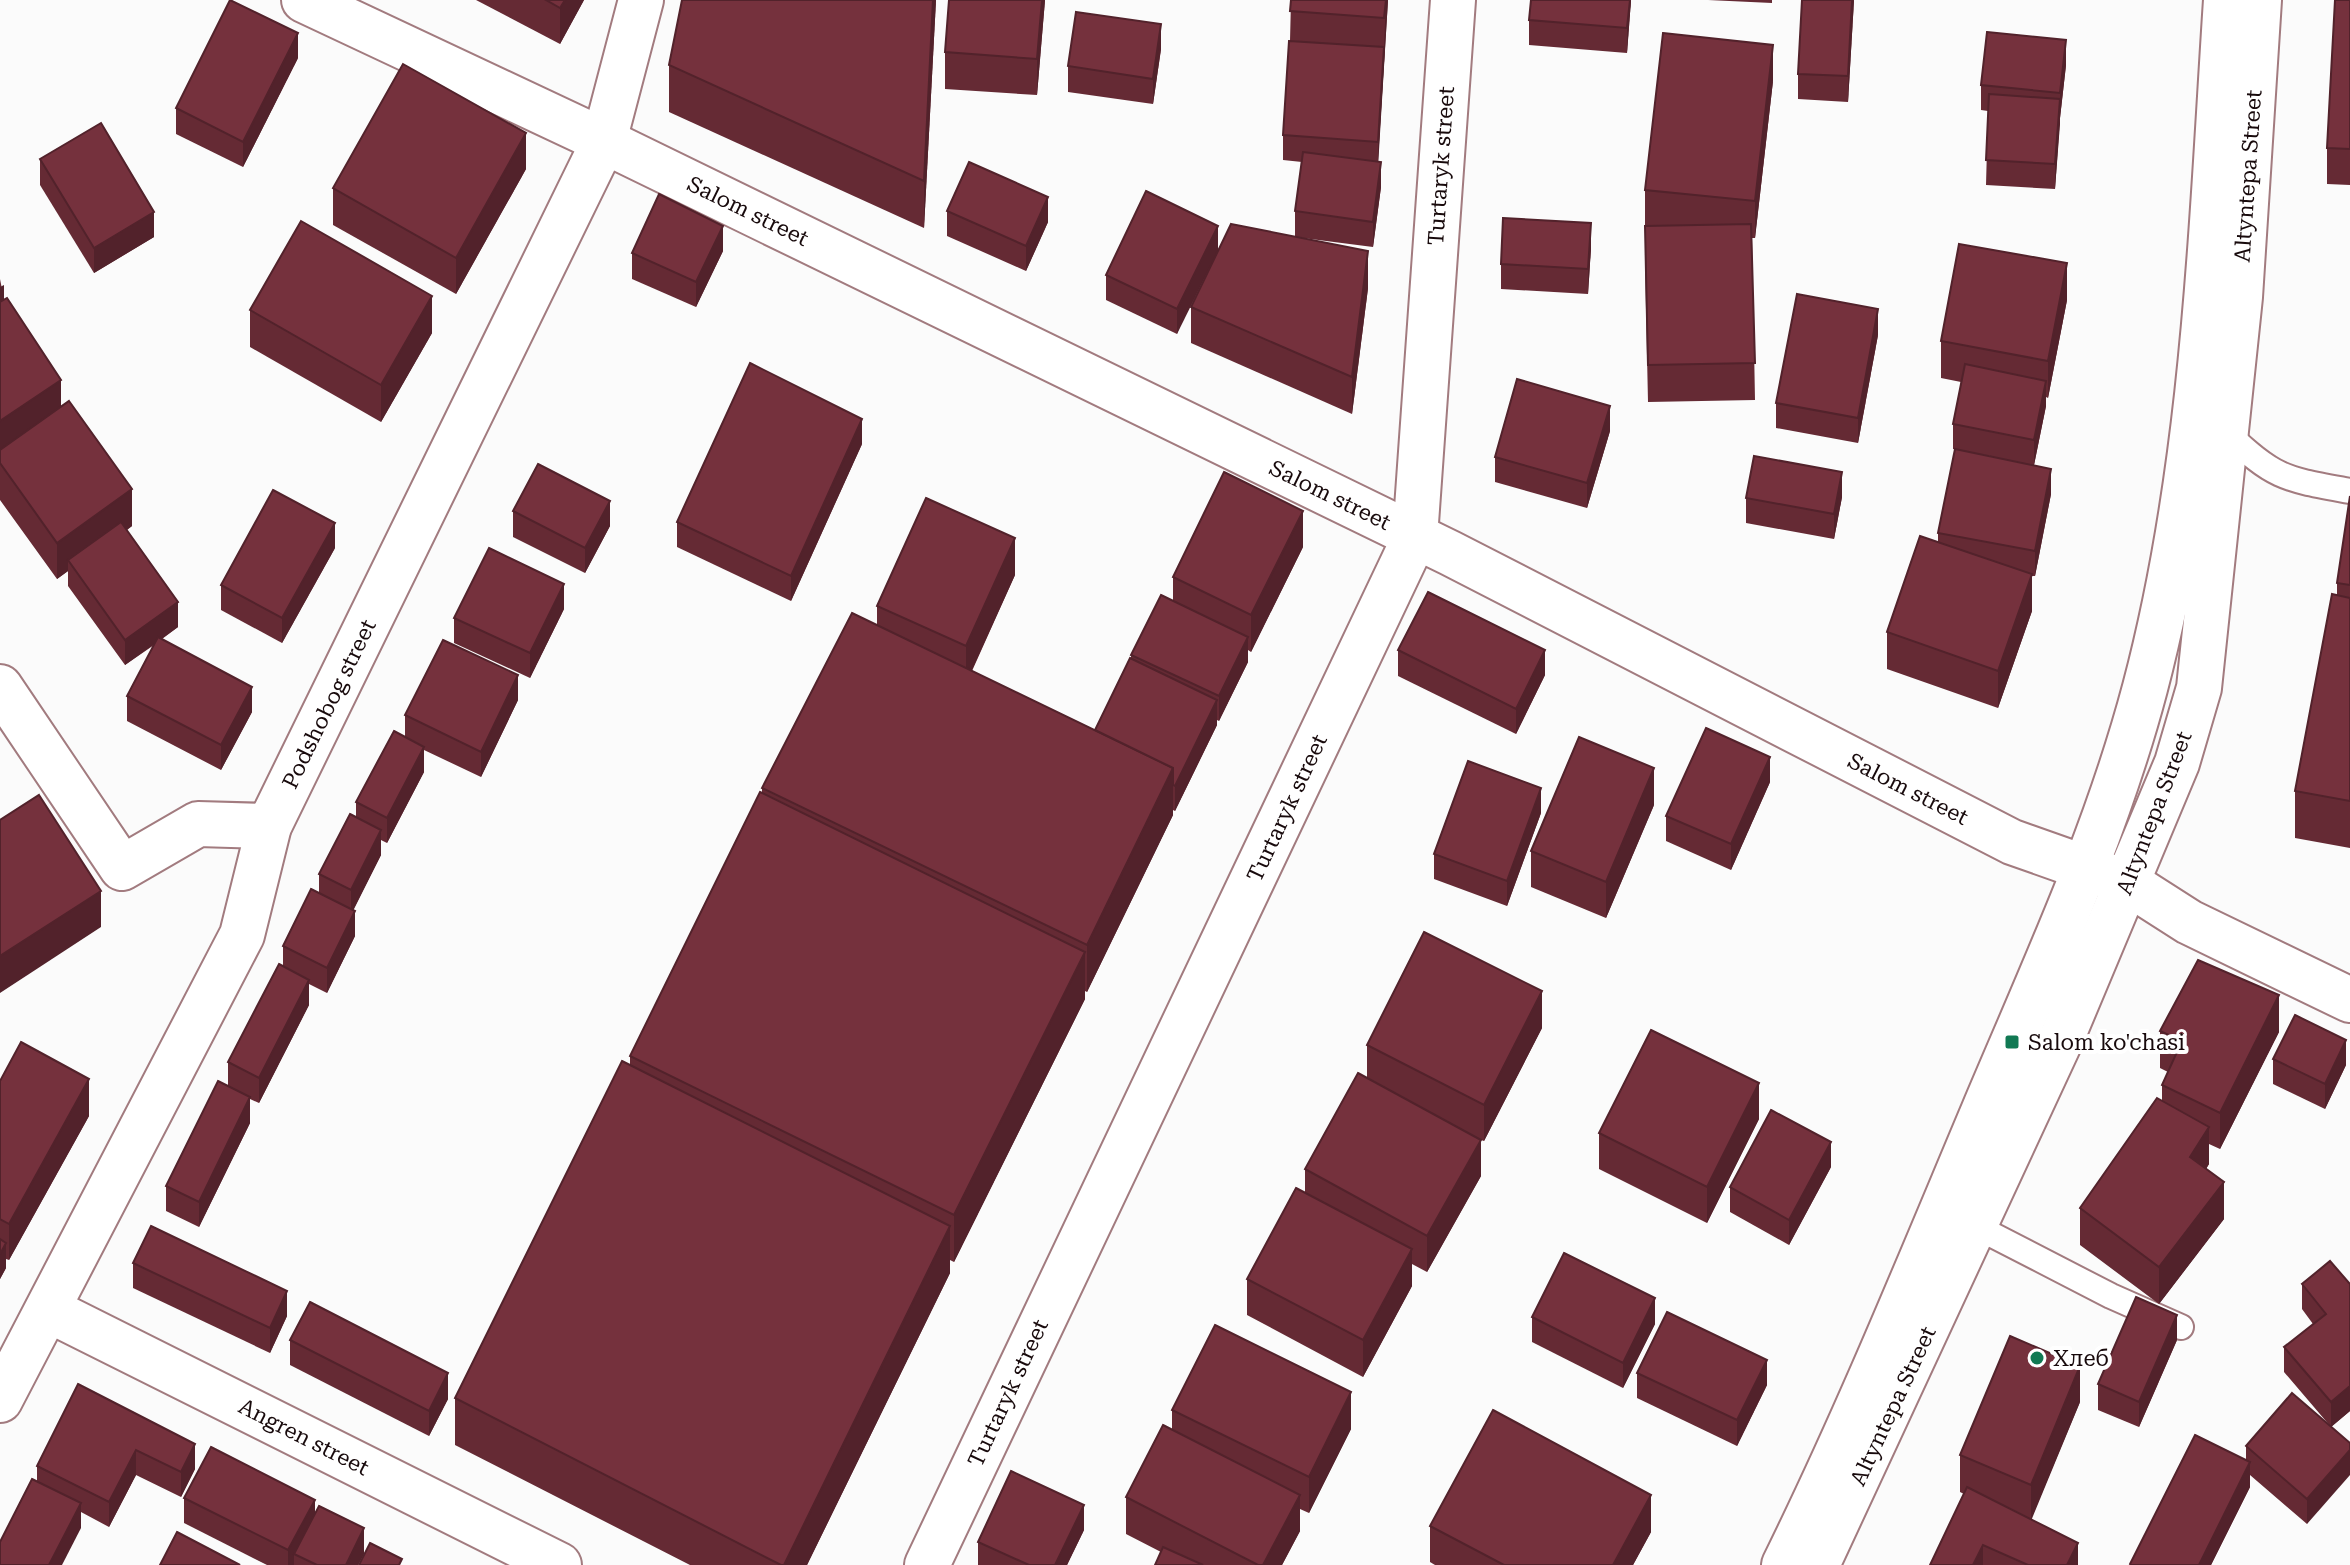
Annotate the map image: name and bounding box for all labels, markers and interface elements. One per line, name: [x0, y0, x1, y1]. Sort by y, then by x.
street label: Turtaryk street: [1423, 86, 1459, 246]
street label: Altyntepa Street: [2229, 89, 2267, 263]
street label: Salom street: [683, 171, 813, 251]
street label: Salom street: [1265, 455, 1395, 535]
street label: Podshobog street: [277, 615, 381, 793]
street label: Altyntepa Street: [2111, 728, 2197, 898]
street label: Turtaryk street: [1242, 730, 1332, 886]
street label: Salom street: [1844, 748, 1972, 830]
place label: Salom ko'chasi: [2028, 1030, 2185, 1055]
marker: Salom ko'chasi: [2003, 1033, 2021, 1051]
street label: Turtaryk street: [963, 1315, 1053, 1471]
street label: Altyntepa Street: [1845, 1322, 1941, 1490]
place label: Хлеб: [2053, 1346, 2109, 1371]
marker: Хлеб: [2028, 1349, 2046, 1367]
street label: Angren street: [235, 1393, 373, 1481]

